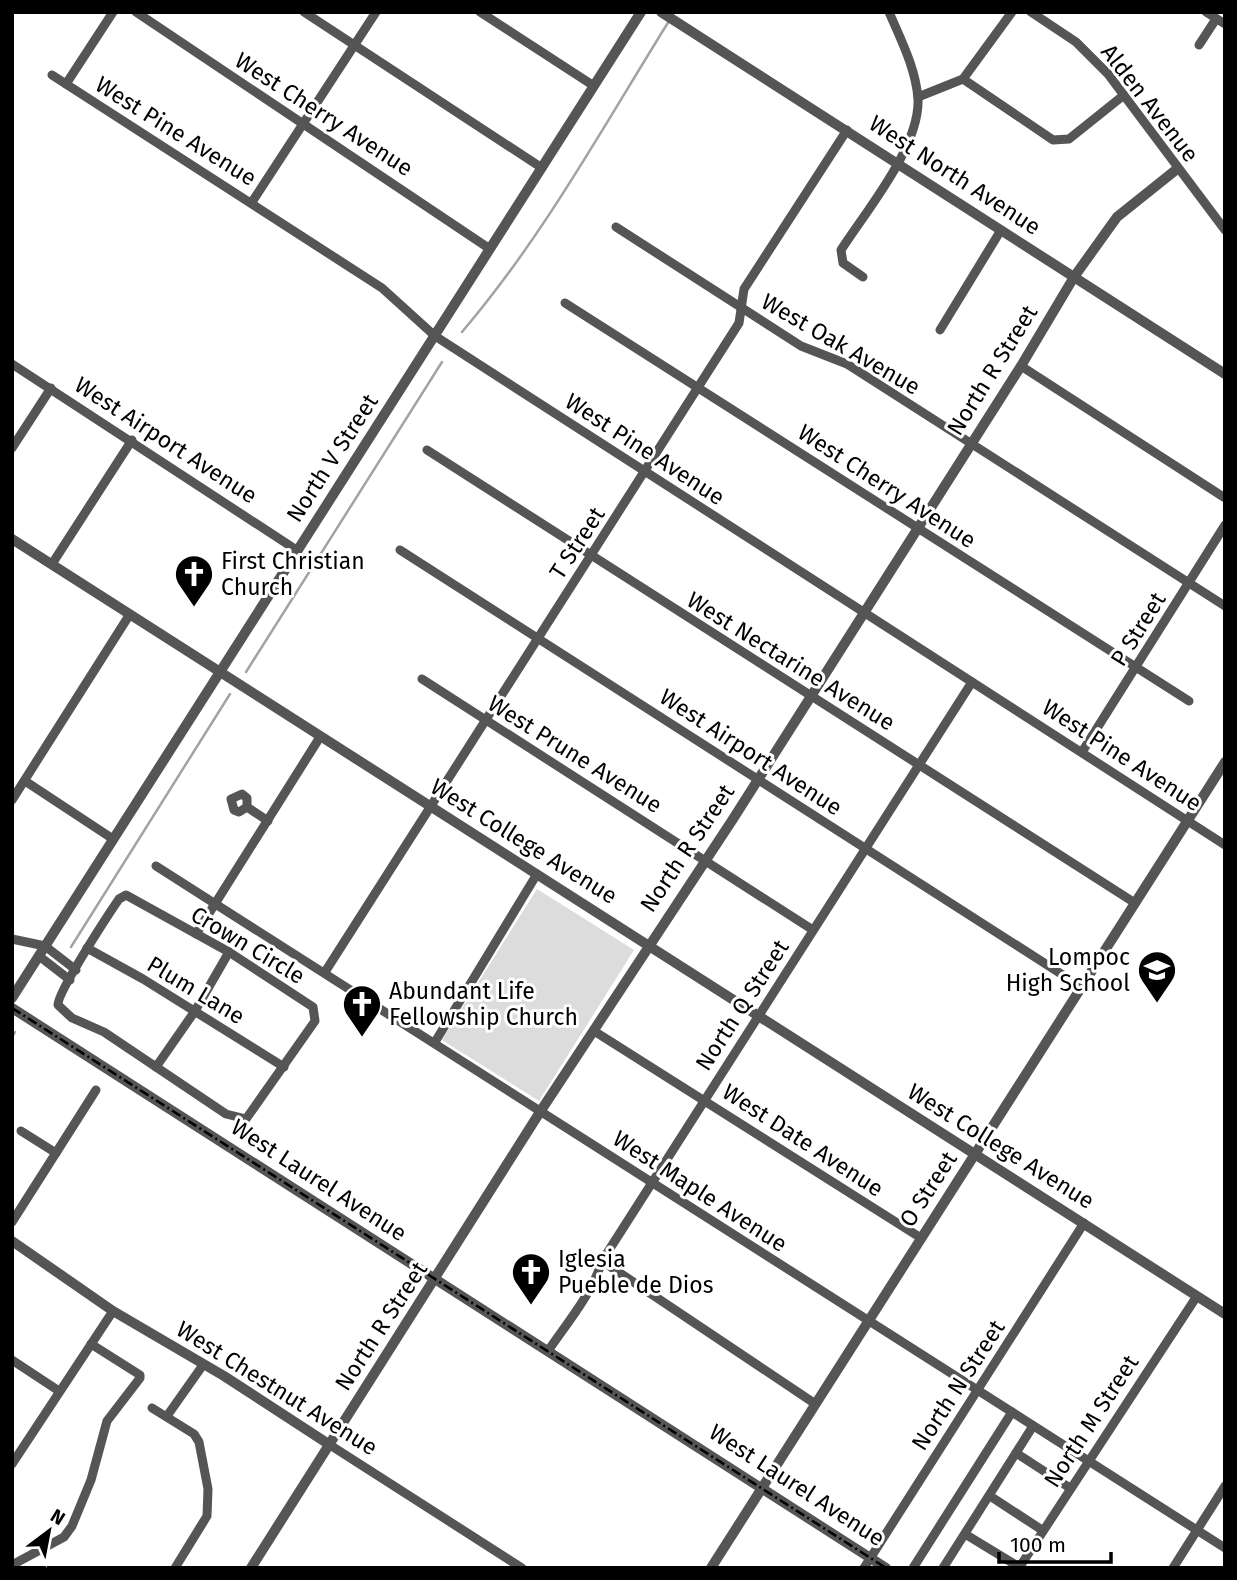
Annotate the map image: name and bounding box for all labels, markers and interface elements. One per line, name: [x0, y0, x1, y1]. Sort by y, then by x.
street label: Alden Avenue: [1095, 38, 1205, 168]
street label: West Cherry Avenue: [230, 46, 418, 182]
street label: West Pine Avenue: [90, 70, 262, 192]
street label: West North Avenue: [864, 109, 1046, 241]
street label: West Oak Avenue: [757, 287, 925, 401]
street label: North R Street: [941, 299, 1044, 440]
street label: West Airport Avenue: [70, 371, 262, 509]
street label: West Pine Avenue: [560, 387, 730, 511]
street label: North V Street: [280, 388, 384, 527]
street label: West Cherry Avenue: [793, 418, 981, 554]
street label: T Street: [543, 501, 611, 584]
place label: First Christian Church: [221, 547, 365, 601]
church icon: First Christian Church: [173, 553, 215, 608]
street label: West Nectarine Avenue: [682, 585, 900, 737]
street label: P Street: [1104, 586, 1172, 671]
street label: West Airport Avenue: [655, 683, 847, 821]
street label: West Prune Avenue: [483, 689, 667, 819]
street label: West Pine Avenue: [1037, 693, 1207, 817]
street label: West College Avenue: [426, 772, 622, 910]
street label: North R Street: [634, 778, 740, 917]
street label: Crown Circle: [186, 900, 310, 990]
street label: North Q Street: [689, 934, 795, 1076]
place label: Lompoc High School: [1006, 943, 1130, 997]
school or university icon: Lompoc High School: [1136, 949, 1178, 1004]
street label: Plum Lane: [142, 950, 250, 1030]
place label: Abundant Life Fellowship Church: [389, 977, 578, 1031]
church icon: Abundant Life Fellowship Church: [341, 983, 383, 1038]
street label: West Date Avenue: [717, 1077, 889, 1203]
street label: West College Avenue: [903, 1077, 1099, 1215]
street label: West Laurel Avenue: [226, 1113, 412, 1247]
street label: West Maple Avenue: [608, 1124, 792, 1258]
street label: O Street: [893, 1145, 963, 1232]
place label: Iglesia Pueble de Dios: [558, 1245, 713, 1299]
church icon: Iglesia Pueble de Dios: [510, 1251, 552, 1306]
street label: North R Street: [329, 1256, 434, 1396]
street label: North N Street: [905, 1314, 1011, 1456]
street label: West Chestnut Avenue: [171, 1315, 383, 1461]
street label: North M Street: [1038, 1349, 1145, 1492]
street label: West Laurel Avenue: [704, 1418, 890, 1552]
north arrow: [14, 1496, 84, 1566]
text: N: [46, 1504, 69, 1530]
scale bar: [999, 1520, 1111, 1564]
text: 100 m: [1010, 1532, 1066, 1558]

